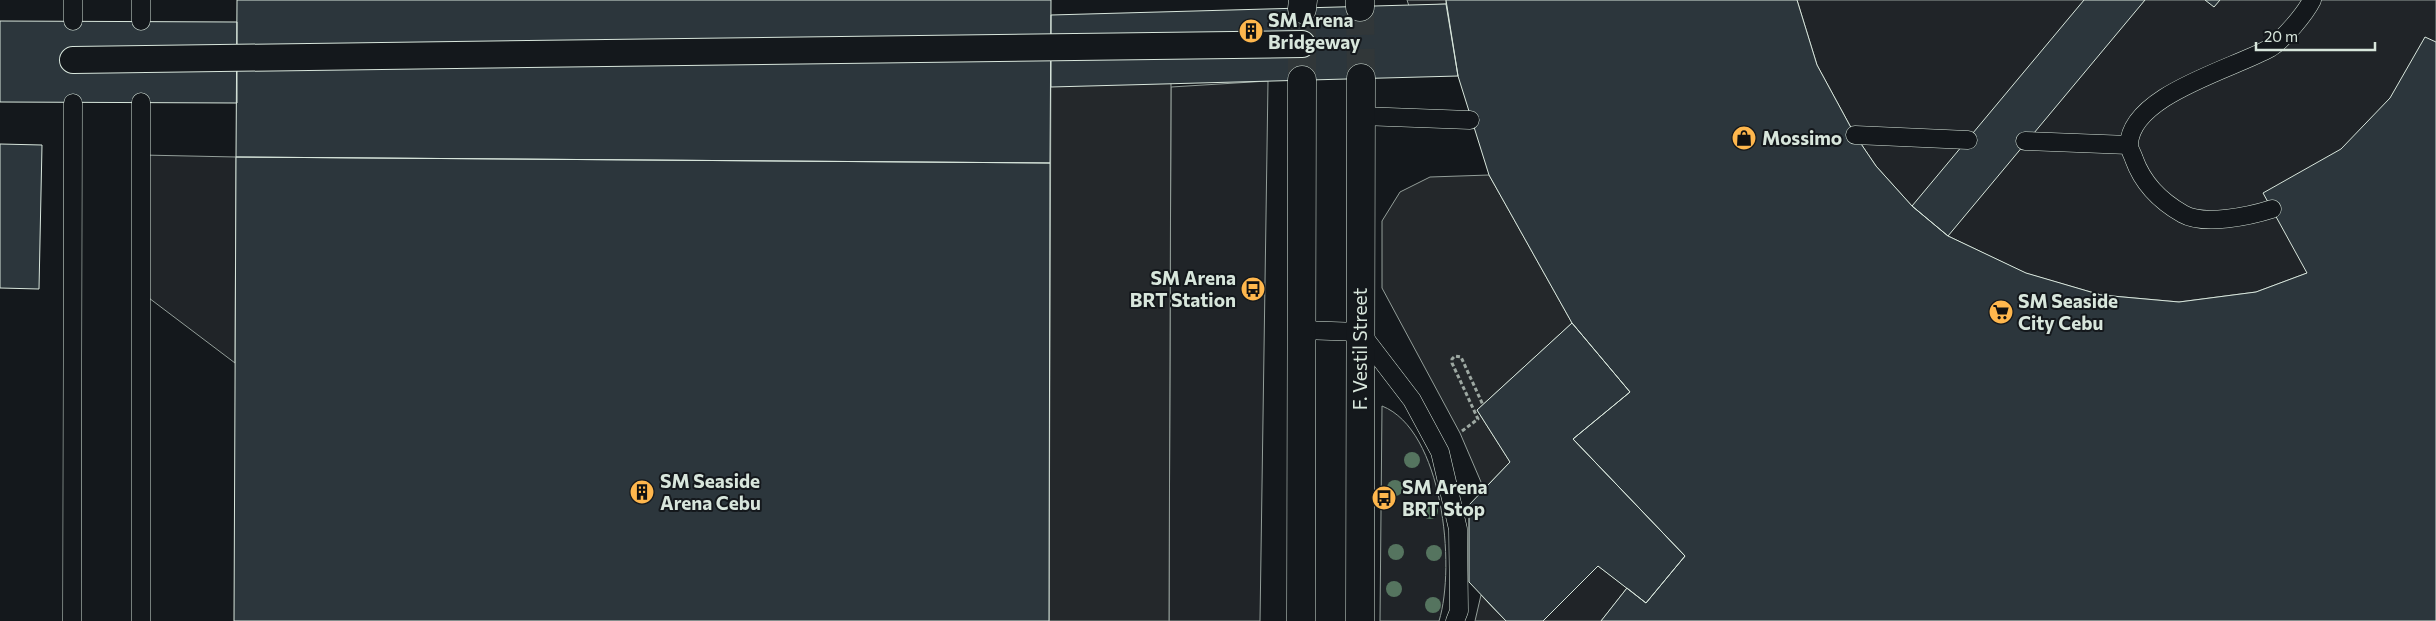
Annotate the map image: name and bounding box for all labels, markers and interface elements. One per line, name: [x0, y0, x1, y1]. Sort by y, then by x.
place label: SM Arena Bridgeway: [1268, 8, 1361, 53]
building icon: SM Arena Bridgeway: [1238, 18, 1264, 44]
scale bar: [2256, 20, 2375, 52]
text: 20 m: [2264, 27, 2298, 45]
shop icon: Mossimo: [1731, 125, 1757, 151]
place label: Mossimo: [1762, 126, 1842, 149]
place label: SM Arena BRT Station: [1130, 266, 1236, 311]
bus stop icon: SM Arena BRT Station: [1240, 276, 1266, 302]
street label: F. Vestil Street: [1348, 288, 1371, 410]
place label: SM Seaside City Cebu: [2018, 289, 2118, 334]
supermarket icon: SM Seaside City Cebu: [1988, 299, 2014, 325]
place label: SM Seaside Arena Cebu: [660, 469, 761, 514]
place label: SM Arena BRT Stop: [1402, 475, 1488, 520]
building icon: SM Seaside Arena Cebu: [629, 479, 655, 505]
bus stop icon: SM Arena BRT Stop: [1371, 485, 1397, 511]

